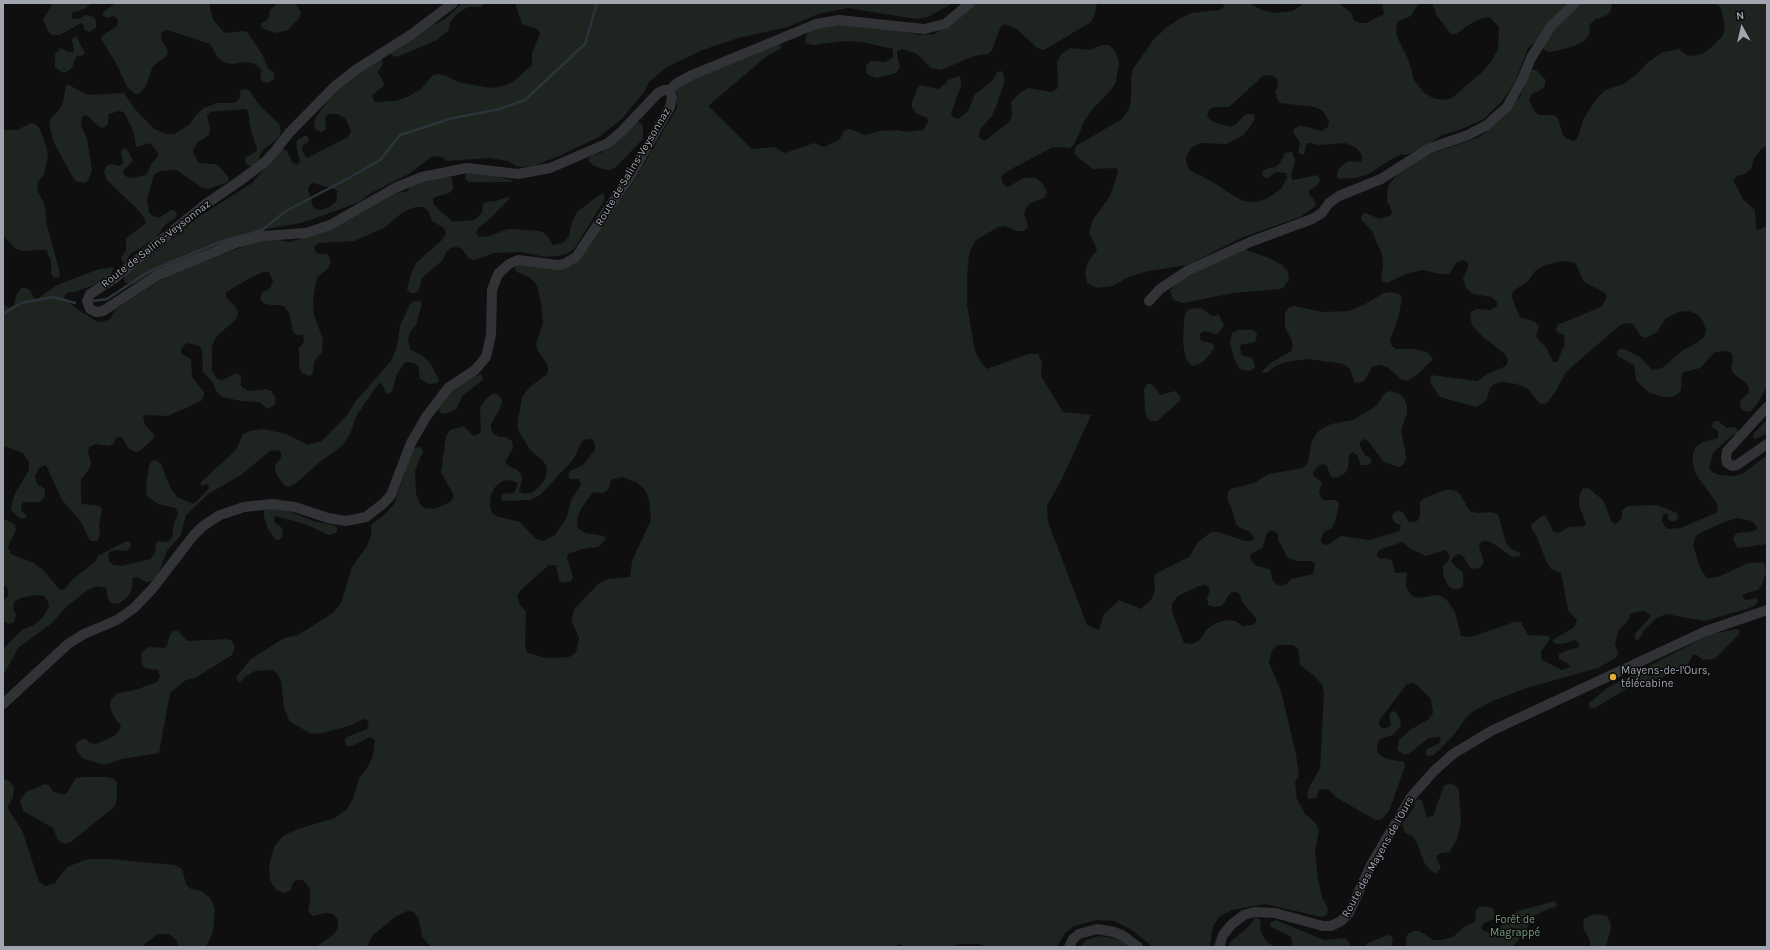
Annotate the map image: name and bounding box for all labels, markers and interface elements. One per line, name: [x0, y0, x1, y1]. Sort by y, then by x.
north arrow: [1722, 8, 1762, 48]
text: N: [1735, 9, 1745, 23]
street label: Route de Salins-Veysonnaz: [593, 106, 673, 228]
street label: Route de Salins-Veysonnaz: [99, 197, 213, 291]
place label: Mayens-de-l'Ours, télécabine: [1621, 664, 1710, 690]
marker: Mayens-de-l'Ours, télécabine: [1608, 672, 1618, 682]
street label: Route des Mayens de l'Ours: [1339, 794, 1417, 920]
park label: Forêt de Magrappé: [1490, 913, 1540, 939]

